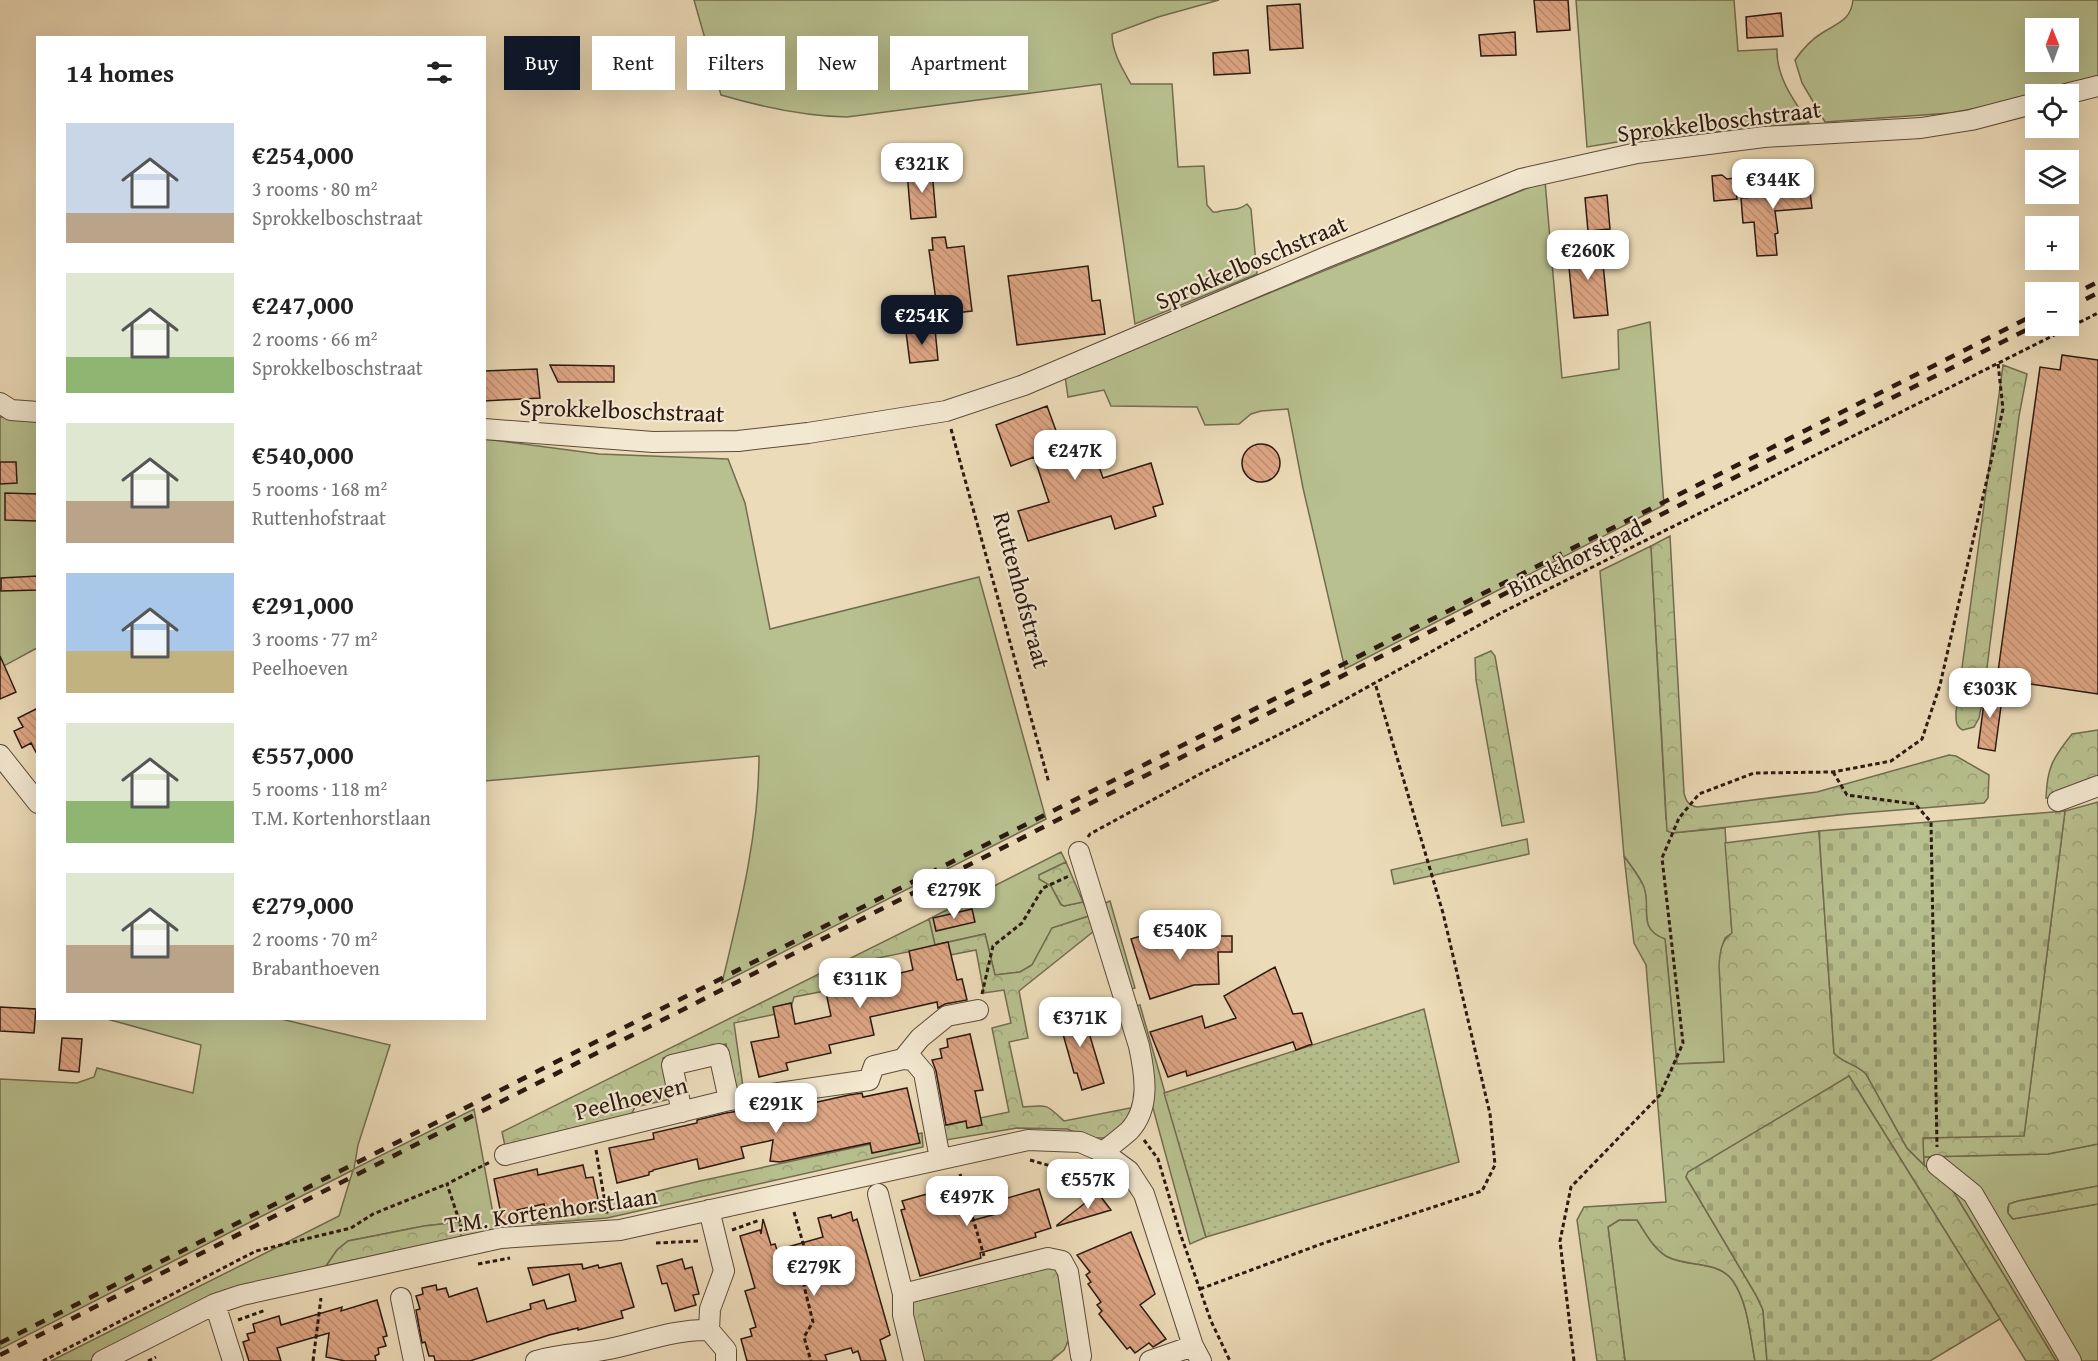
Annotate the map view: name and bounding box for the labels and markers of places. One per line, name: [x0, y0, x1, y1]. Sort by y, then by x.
pin: €321K: [880, 143, 964, 194]
pin: €344K: [1731, 159, 1815, 210]
pin: €260K: [1546, 230, 1630, 281]
pin: €254K: [880, 295, 964, 346]
pin: €247K: [1033, 430, 1117, 481]
pin: €303K: [1948, 668, 2032, 719]
pin: €279K: [912, 869, 996, 920]
pin: €540K: [1138, 910, 1222, 961]
pin: €311K: [818, 958, 902, 1009]
pin: €371K: [1038, 997, 1122, 1048]
pin: €291K: [734, 1083, 818, 1134]
pin: €557K: [1046, 1159, 1130, 1210]
pin: €497K: [925, 1176, 1009, 1227]
pin: €279K: [772, 1246, 856, 1297]

